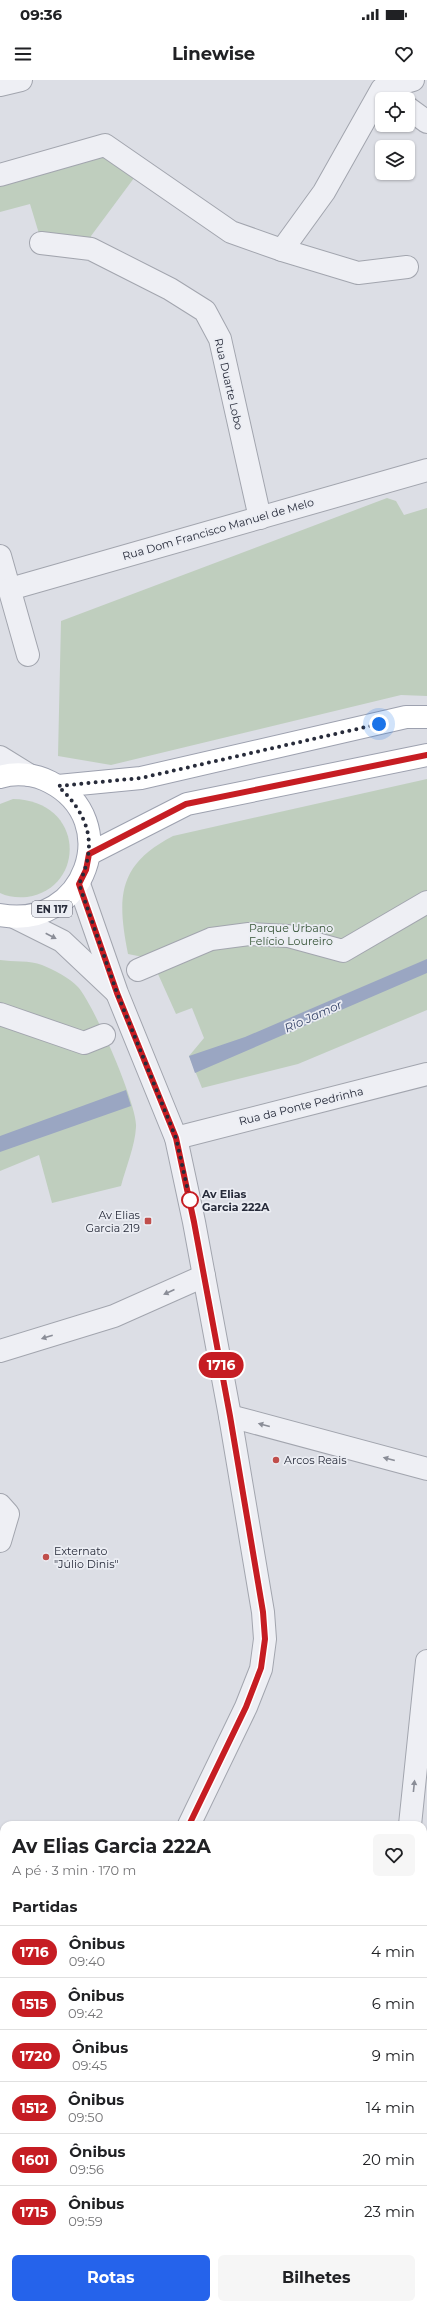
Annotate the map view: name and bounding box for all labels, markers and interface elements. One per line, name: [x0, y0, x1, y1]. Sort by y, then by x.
text: 09:36: [20, 5, 62, 24]
icon: menu: [12, 43, 34, 65]
text: Linewise: [172, 43, 255, 65]
icon: heart: [393, 43, 415, 65]
map controls: [375, 92, 415, 180]
button: locate: [375, 92, 415, 132]
button: layers: [375, 140, 415, 180]
street label: Rua Duarte Lobo: [212, 337, 246, 431]
street label: Rua Dom Francisco Manuel de Melo: [121, 495, 315, 563]
your location: [369, 714, 389, 734]
road number: EN 117: [32, 901, 72, 917]
park label: Parque Urbano Felício Loureiro: [249, 921, 333, 948]
one-way arrow: [45, 933, 57, 939]
water label: Rio Jamor: [282, 997, 344, 1035]
street label: Rua da Ponte Pedrinha: [237, 1084, 365, 1128]
place label: Av Elias Garcia 222A: [201, 1187, 270, 1214]
marker: Av Elias Garcia 222A: [181, 1191, 199, 1209]
place label: Av Elias Garcia 219: [85, 1208, 141, 1235]
marker: Av Elias Garcia 219: [143, 1216, 153, 1226]
one-way arrow: [163, 1289, 174, 1295]
one-way arrow: [41, 1334, 53, 1340]
line badge: 1716: [193, 1352, 249, 1378]
text: 1716: [207, 1356, 235, 1374]
one-way arrow: [258, 1422, 270, 1428]
place label: Arcos Reais: [284, 1453, 347, 1467]
marker: Arcos Reais: [271, 1455, 281, 1465]
one-way arrow: [383, 1455, 396, 1461]
place label: Externato "Júlio Dinis": [54, 1544, 119, 1571]
marker: Externato "Júlio Dinis": [41, 1552, 51, 1562]
one-way arrow: [410, 1780, 417, 1792]
button: heart: [373, 1834, 415, 1876]
text: Av Elias Garcia 222A: [12, 1835, 211, 1858]
text: A pé · 3 min · 170 m: [12, 1862, 136, 1878]
text: Partidas: [12, 1897, 77, 1916]
text: Ônibus: [69, 1934, 125, 1953]
text: 4 min: [371, 1942, 415, 1961]
text: 1716: [20, 1943, 49, 1961]
text: 09:40: [69, 1953, 105, 1969]
text: Ônibus: [68, 1986, 124, 2005]
text: 6 min: [372, 1994, 415, 2013]
text: 1515: [20, 1995, 48, 2013]
text: 09:42: [68, 2005, 103, 2021]
text: Ônibus: [72, 2038, 128, 2057]
text: 9 min: [372, 2046, 415, 2065]
text: 1720: [20, 2047, 52, 2065]
text: 09:45: [72, 2057, 107, 2073]
text: Ônibus: [68, 2090, 124, 2109]
text: 14 min: [366, 2098, 415, 2117]
text: 1512: [20, 2099, 48, 2117]
text: 09:50: [68, 2109, 103, 2125]
text: Ônibus: [69, 2142, 126, 2161]
text: 20 min: [363, 2150, 415, 2169]
text: 1601: [20, 2151, 49, 2169]
text: 09:56: [69, 2161, 104, 2177]
text: Ônibus: [68, 2194, 124, 2213]
text: 23 min: [364, 2202, 415, 2221]
text: 1715: [20, 2203, 48, 2221]
text: 09:59: [68, 2213, 103, 2229]
button: Rotas: [12, 2255, 210, 2301]
button: Bilhetes: [218, 2255, 415, 2301]

